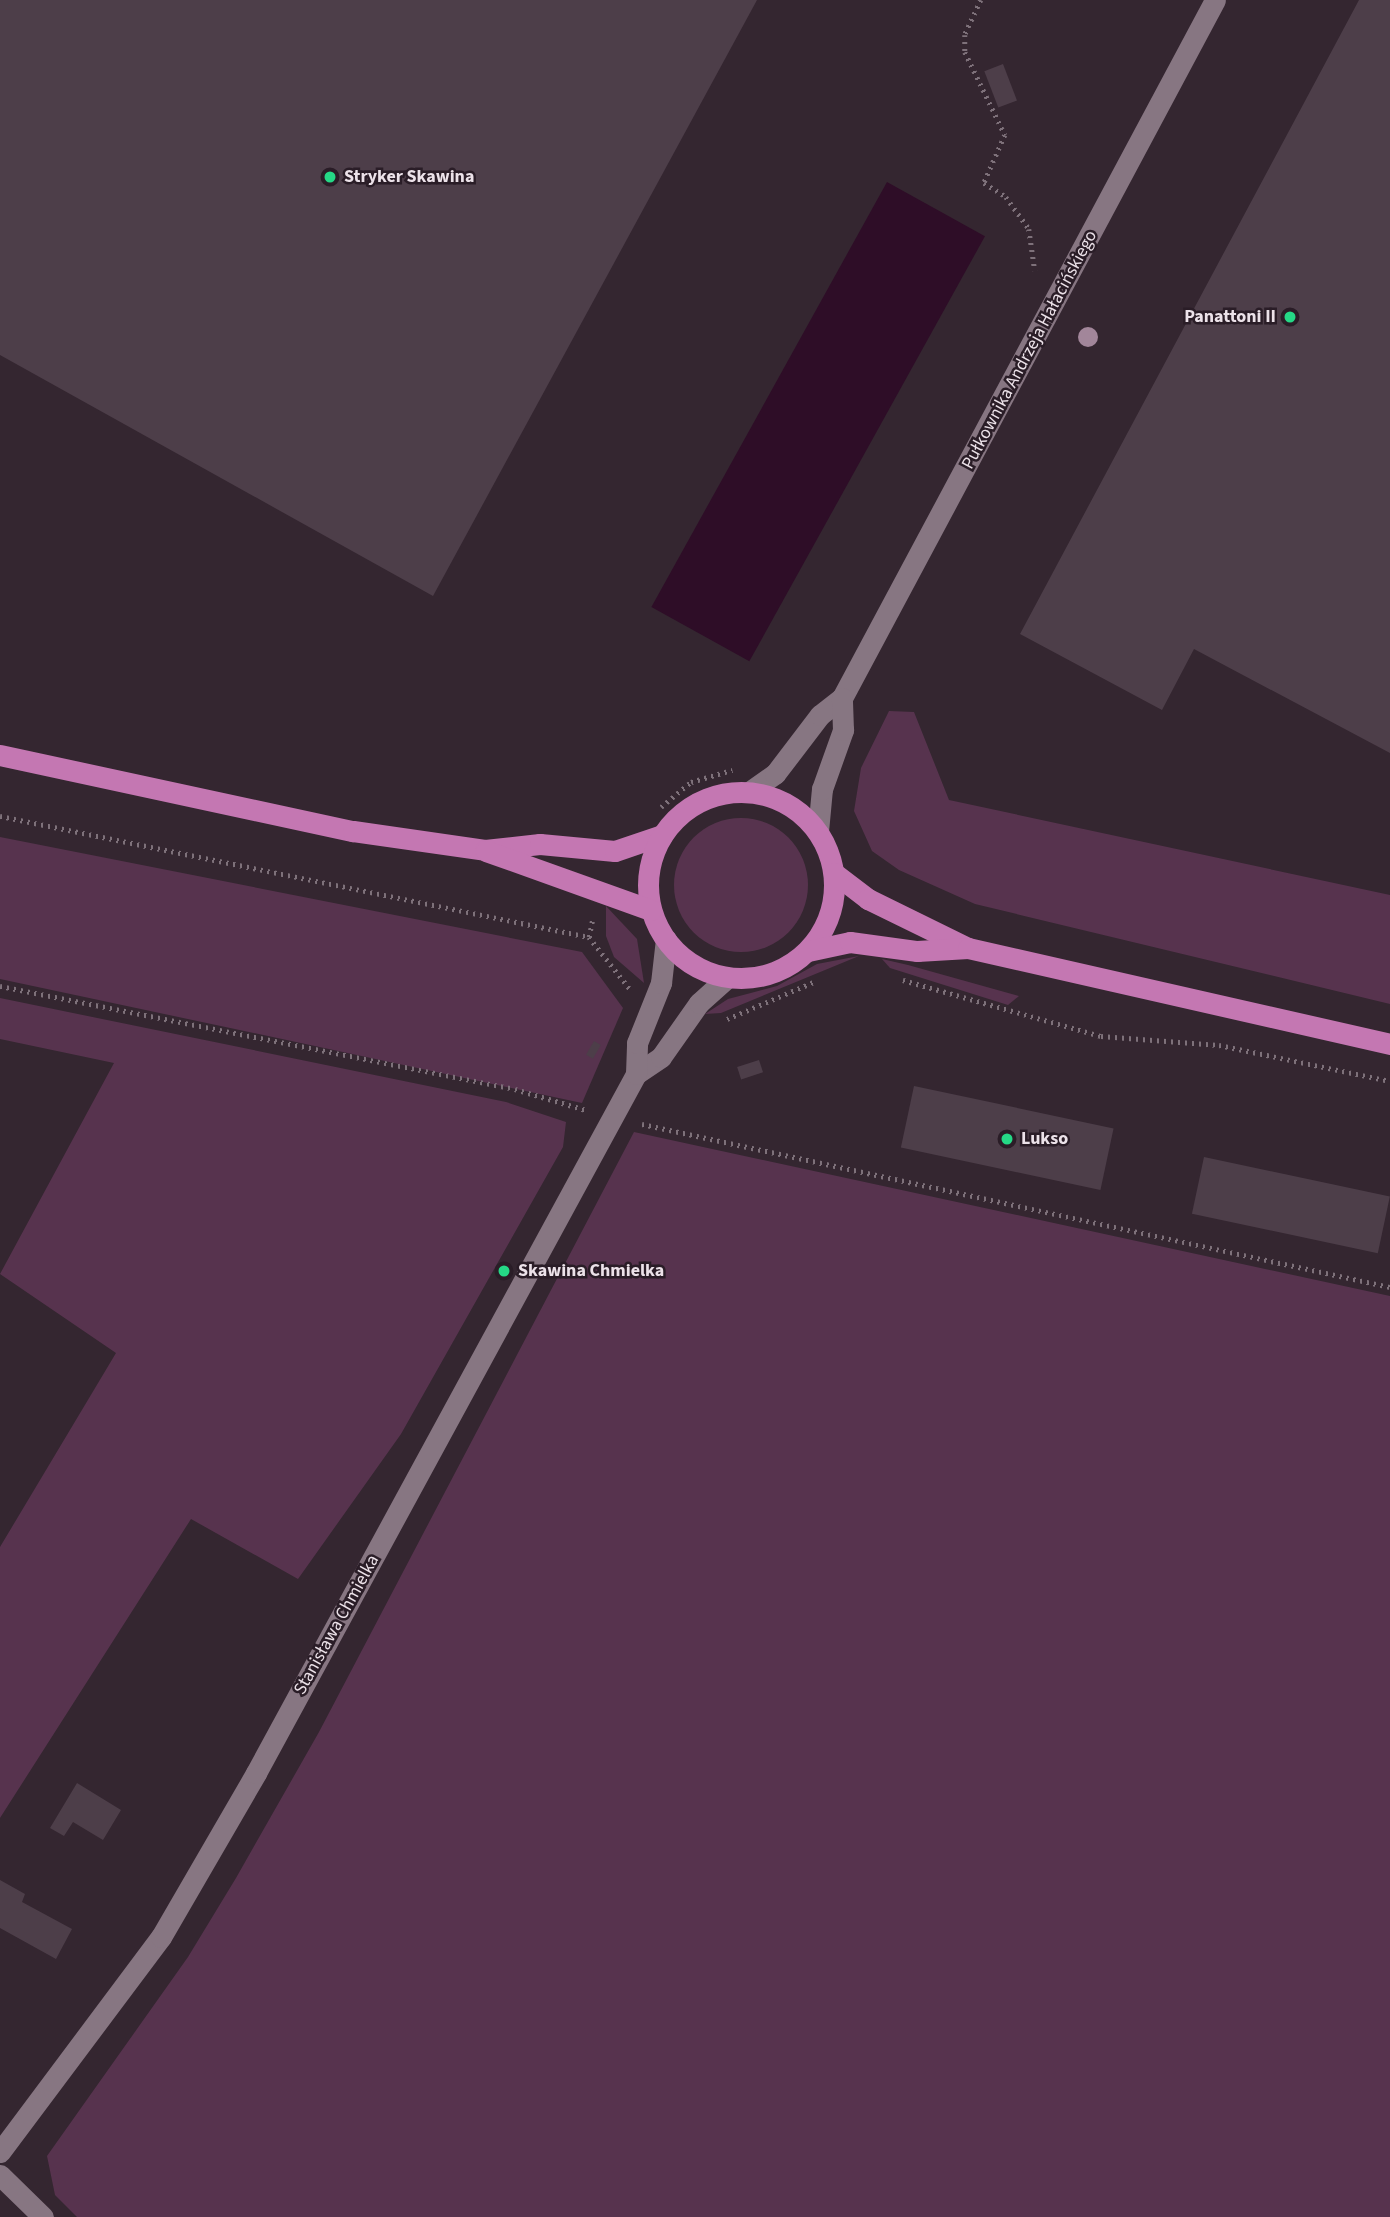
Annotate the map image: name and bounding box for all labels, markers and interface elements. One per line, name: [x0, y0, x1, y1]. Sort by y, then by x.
place label: Stryker Skawina: [344, 166, 474, 188]
marker: Stryker Skawina: [322, 169, 338, 185]
street label: Pułkownika Andrzeja Hałacińskiego: [958, 227, 1102, 473]
place label: Panattoni II: [1184, 306, 1276, 328]
marker: Panattoni II: [1282, 309, 1298, 325]
place label: Lukso: [1021, 1128, 1068, 1150]
marker: Lukso: [999, 1131, 1015, 1147]
place label: Skawina Chmielka: [518, 1260, 664, 1282]
marker: Skawina Chmielka: [496, 1263, 512, 1279]
street label: Stanisława Chmielka: [290, 1551, 384, 1699]

